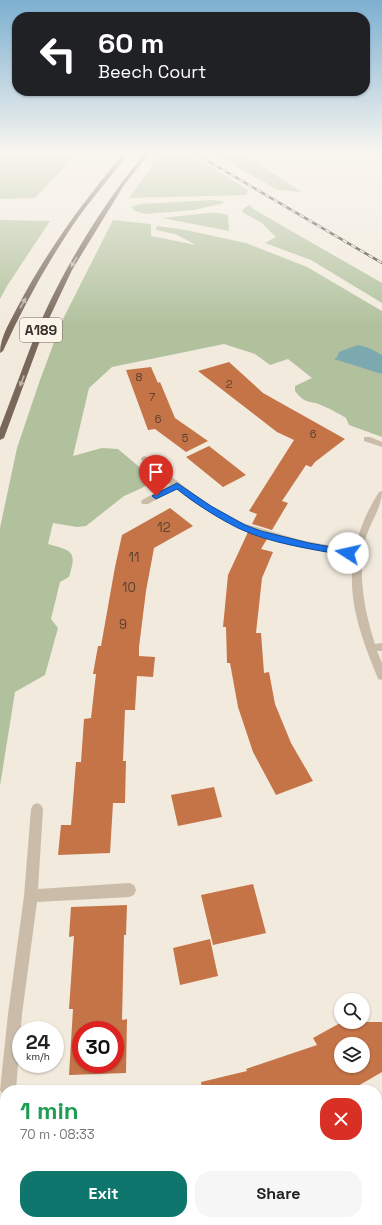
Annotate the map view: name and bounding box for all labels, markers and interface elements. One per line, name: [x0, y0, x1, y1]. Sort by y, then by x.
text: 60 m: [98, 25, 164, 61]
icon: left: [32, 28, 84, 80]
text: Beech Court: [98, 60, 206, 83]
one-way arrow: [70, 256, 77, 268]
one-way arrow: [19, 297, 26, 309]
road number: A189: [20, 318, 62, 342]
house number: 8: [136, 370, 143, 384]
one-way arrow: [18, 375, 24, 387]
house number: 2: [226, 377, 233, 391]
house number: 7: [149, 390, 155, 404]
house number: 6: [155, 412, 162, 426]
house number: 6: [310, 427, 317, 441]
house number: 5: [182, 431, 189, 445]
pin: [139, 455, 173, 496]
icon: arrive: [145, 461, 167, 483]
house number: 12: [157, 519, 171, 536]
position arrow: [327, 532, 369, 574]
house number: 11: [129, 549, 139, 566]
house number: 10: [122, 579, 136, 596]
house number: 9: [119, 616, 127, 633]
map controls: [334, 993, 370, 1073]
button: search: [334, 993, 370, 1029]
speed limit sign: 30: [72, 1021, 124, 1073]
text: 24: [26, 1029, 50, 1055]
button: layers: [334, 1037, 370, 1073]
text: km/h: [26, 1050, 50, 1063]
text: 1 min: [20, 1095, 79, 1126]
button: close: [320, 1098, 362, 1140]
text: 70 m · 08:33: [20, 1126, 95, 1143]
button: Exit: [20, 1171, 187, 1217]
button: Share: [195, 1171, 362, 1217]

